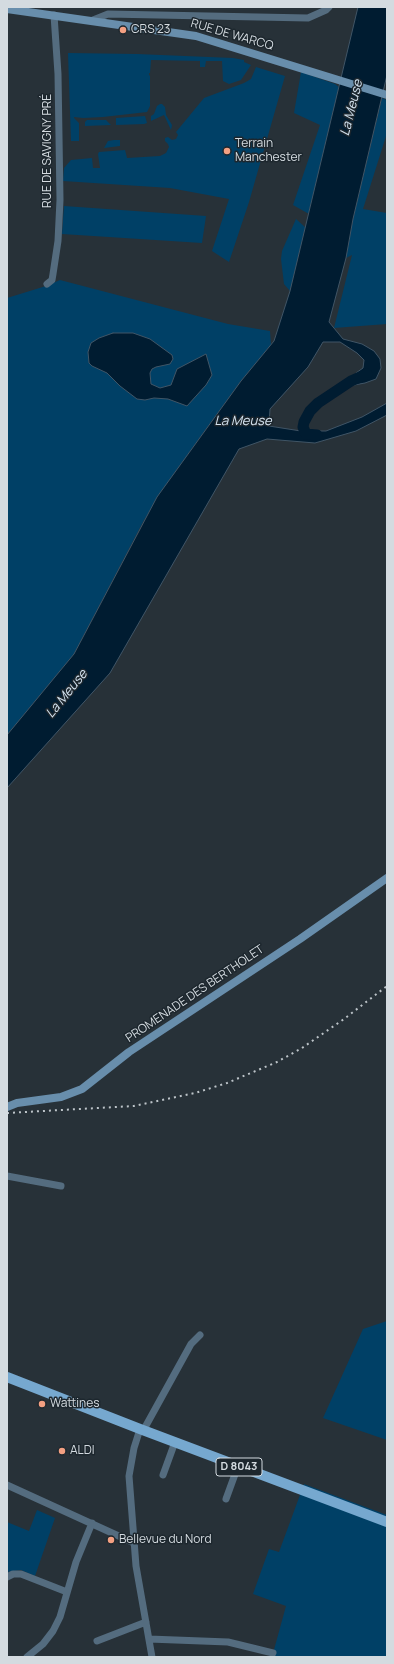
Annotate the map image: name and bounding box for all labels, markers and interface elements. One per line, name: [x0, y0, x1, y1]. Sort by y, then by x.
street label: RUE DE WARCQ: [189, 16, 275, 54]
place label: CRS 23: [131, 23, 170, 37]
marker: CRS 23: [118, 25, 128, 35]
water label: La Meuse: [338, 78, 366, 138]
street label: RUE DE SAVIGNY PRÉ: [41, 94, 55, 208]
place label: Terrain Manchester: [235, 137, 302, 165]
marker: Terrain Manchester: [222, 146, 232, 156]
water label: La Meuse: [214, 413, 272, 429]
water label: La Meuse: [43, 667, 91, 721]
street label: PROMENADE DES BERTHOLET: [123, 942, 267, 1046]
place label: Wattines: [50, 1397, 99, 1411]
marker: Wattines: [37, 1399, 47, 1409]
place label: ALDI: [70, 1444, 95, 1458]
marker: ALDI: [57, 1446, 67, 1456]
road number: D 8043: [216, 1458, 262, 1476]
place label: Bellevue du Nord: [119, 1533, 212, 1547]
marker: Bellevue du Nord: [106, 1535, 116, 1545]

